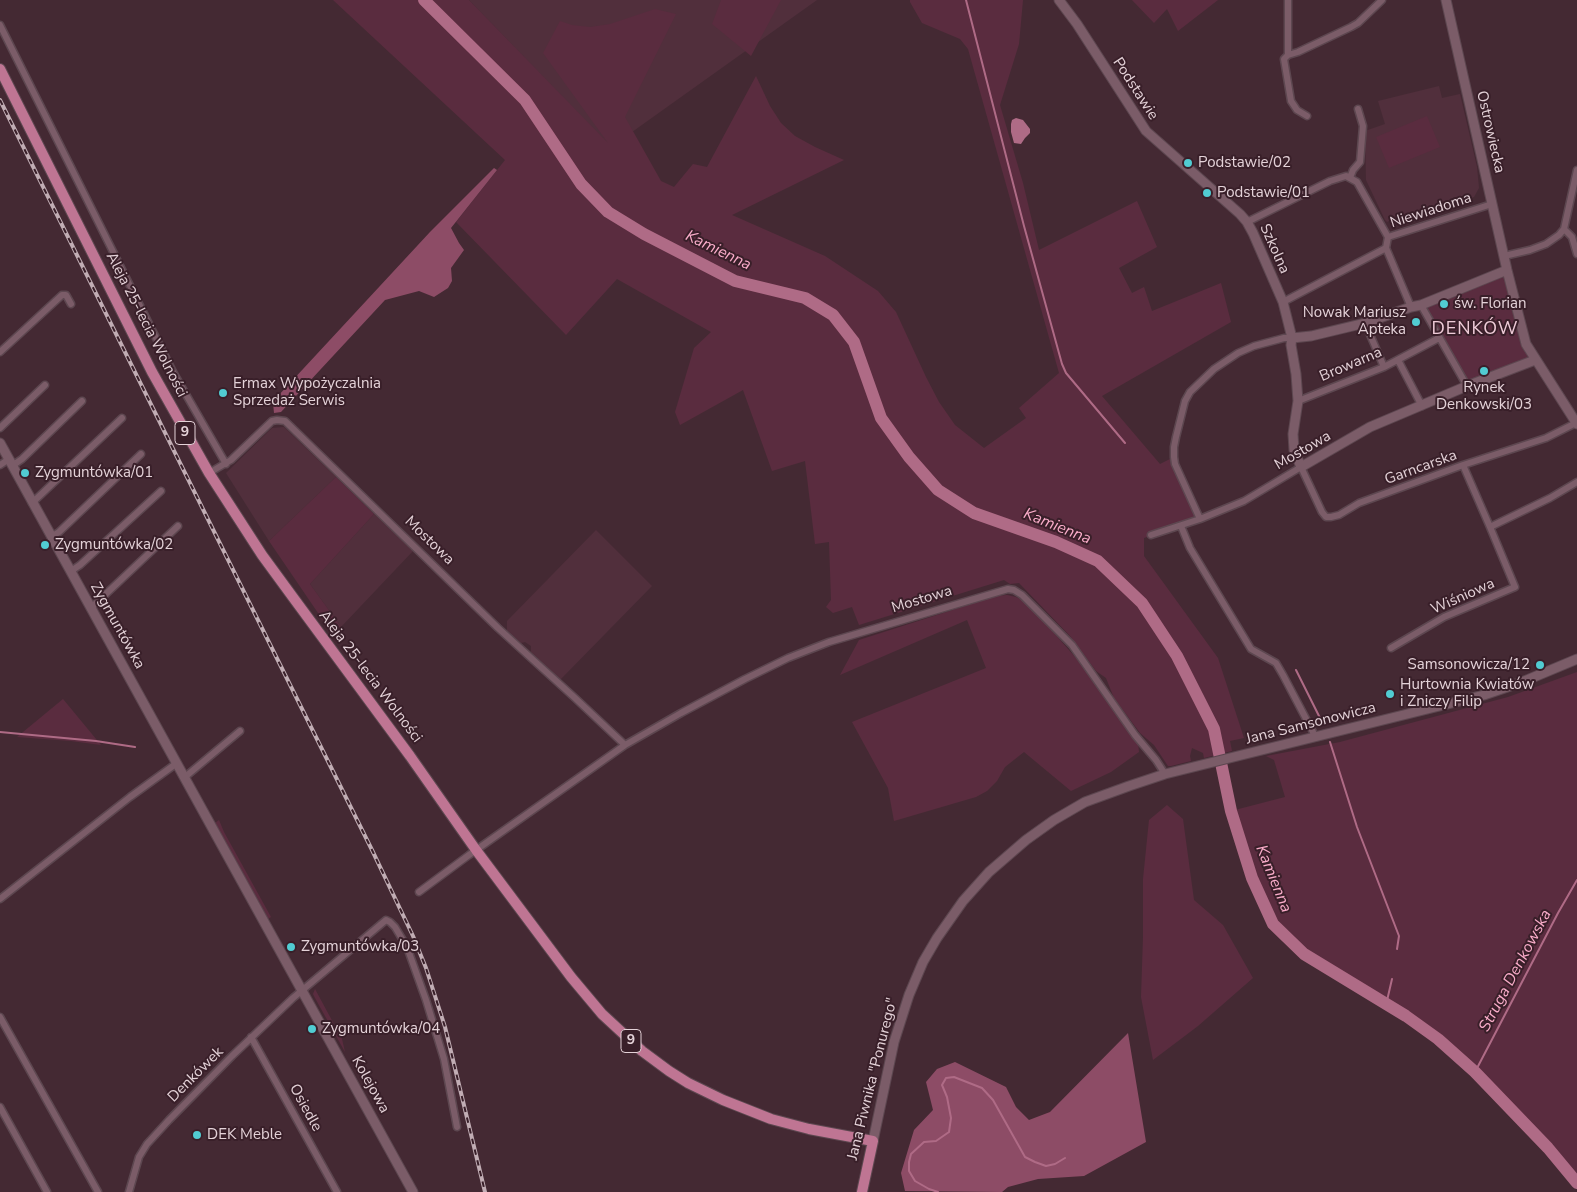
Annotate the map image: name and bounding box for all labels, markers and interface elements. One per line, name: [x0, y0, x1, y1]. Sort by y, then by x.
street label: Podstawie: [1108, 54, 1162, 124]
street label: Ostrowiecka: [1472, 89, 1508, 175]
place label: Podstawie/02: [1198, 154, 1291, 172]
marker: Podstawie/02: [1182, 157, 1194, 169]
place label: Podstawie/01: [1217, 184, 1310, 202]
marker: Podstawie/01: [1201, 187, 1213, 199]
street label: Niewiadoma: [1388, 189, 1474, 233]
street label: Szkolna: [1255, 221, 1293, 277]
water label: Kamienna: [682, 227, 754, 275]
street label: Aleja 25-lecia Wolności: [102, 249, 190, 401]
place label: św. Florian: [1454, 295, 1526, 313]
marker: św. Florian: [1438, 298, 1450, 310]
place label: Nowak Mariusz Apteka: [1303, 304, 1406, 339]
marker: Nowak Mariusz Apteka: [1410, 316, 1422, 328]
district label: DENKÓW: [1431, 319, 1519, 341]
street label: Browarna: [1317, 344, 1385, 386]
marker: Rynek Denkowski/03: [1478, 365, 1490, 377]
place label: Ermax Wypożyczalnia Sprzedaż Serwis: [233, 375, 381, 410]
place label: Rynek Denkowski/03: [1436, 379, 1532, 414]
marker: Ermax Wypożyczalnia Sprzedaż Serwis: [217, 387, 229, 399]
road number: 9: [175, 422, 195, 444]
street label: Mostowa: [1272, 428, 1334, 474]
street label: Garncarska: [1382, 447, 1460, 489]
place label: Zygmuntówka/01: [35, 464, 153, 482]
marker: Zygmuntówka/01: [19, 467, 31, 479]
water label: Kamienna: [1020, 505, 1094, 549]
street label: Mostowa: [400, 513, 458, 569]
place label: Zygmuntówka/02: [55, 536, 173, 554]
marker: Zygmuntówka/02: [39, 539, 51, 551]
street label: Wiśniowa: [1428, 575, 1498, 619]
street label: Zygmuntówka: [86, 580, 148, 672]
street label: Mostowa: [890, 582, 954, 618]
street label: Aleja 25-lecia Wolności: [315, 608, 425, 746]
place label: Samsonowicza/12: [1408, 656, 1530, 674]
marker: Samsonowicza/12: [1534, 659, 1546, 671]
place label: Hurtownia Kwiatów i Zniczy Filip: [1400, 676, 1534, 711]
marker: Hurtownia Kwiatów i Zniczy Filip: [1384, 688, 1396, 700]
street label: Jana Samsonowicza: [1244, 699, 1378, 749]
water label: Kamienna: [1251, 842, 1295, 916]
water label: Struga Denkowska: [1476, 907, 1556, 1035]
place label: Zygmuntówka/03: [301, 938, 419, 956]
marker: Zygmuntówka/03: [285, 941, 297, 953]
street label: Jana Piwnika "Ponurego": [844, 996, 902, 1162]
place label: Zygmuntówka/04: [322, 1020, 440, 1038]
marker: Zygmuntówka/04: [306, 1023, 318, 1035]
road number: 9: [621, 1030, 641, 1052]
street label: Denkówek: [164, 1043, 228, 1107]
street label: Kolejowa: [347, 1053, 393, 1117]
street label: Osiedle: [285, 1081, 325, 1135]
place label: DEK Meble: [207, 1126, 282, 1144]
marker: DEK Meble: [191, 1129, 203, 1141]

